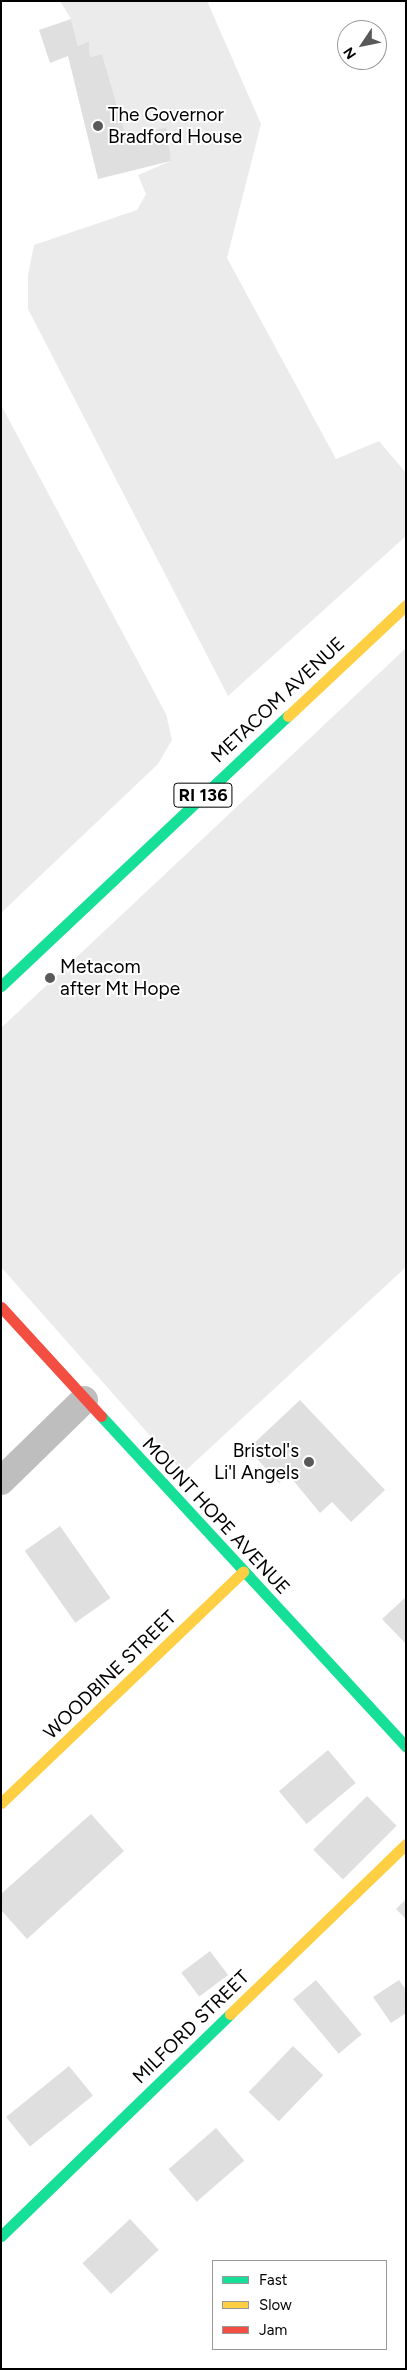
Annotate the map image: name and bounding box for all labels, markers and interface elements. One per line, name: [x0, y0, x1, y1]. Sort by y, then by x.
north arrow: [337, 20, 387, 70]
text: N: [340, 44, 360, 62]
place label: The Governor Bradford House: [108, 104, 242, 148]
marker: The Governor Bradford House: [92, 120, 104, 132]
street label: METACOM AVENUE: [207, 632, 349, 768]
road number: RI 136: [173, 780, 233, 810]
place label: Metacom after Mt Hope: [60, 956, 180, 1000]
marker: Metacom after Mt Hope: [44, 972, 56, 984]
street label: MOUNT HOPE AVENUE: [137, 1433, 295, 1599]
place label: Bristol's Li'l Angels: [214, 1440, 299, 1484]
marker: Bristol's Li'l Angels: [303, 1456, 315, 1468]
street label: WOODBINE STREET: [39, 1606, 181, 1744]
street label: MILFORD STREET: [128, 1966, 254, 2088]
legend: [212, 2260, 387, 2350]
text: Fast: [259, 2271, 287, 2289]
text: Slow: [259, 2296, 292, 2314]
text: Jam: [259, 2321, 287, 2339]

